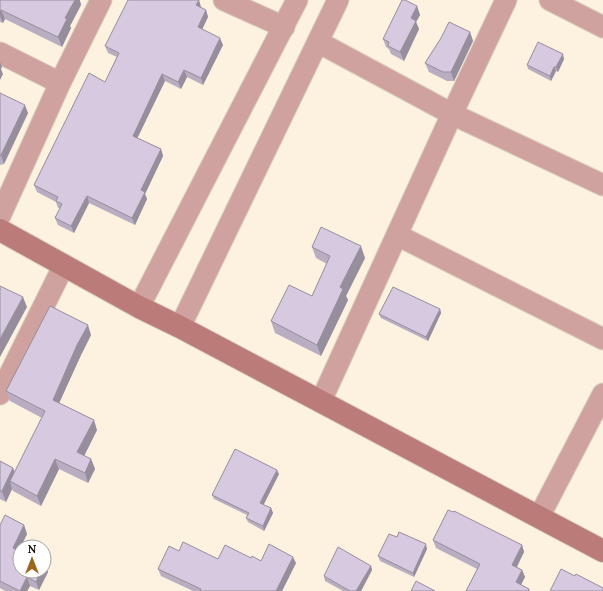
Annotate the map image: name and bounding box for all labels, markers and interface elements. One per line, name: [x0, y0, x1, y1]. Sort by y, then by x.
north arrow: [12, 539, 52, 579]
text: N: [28, 542, 37, 556]

